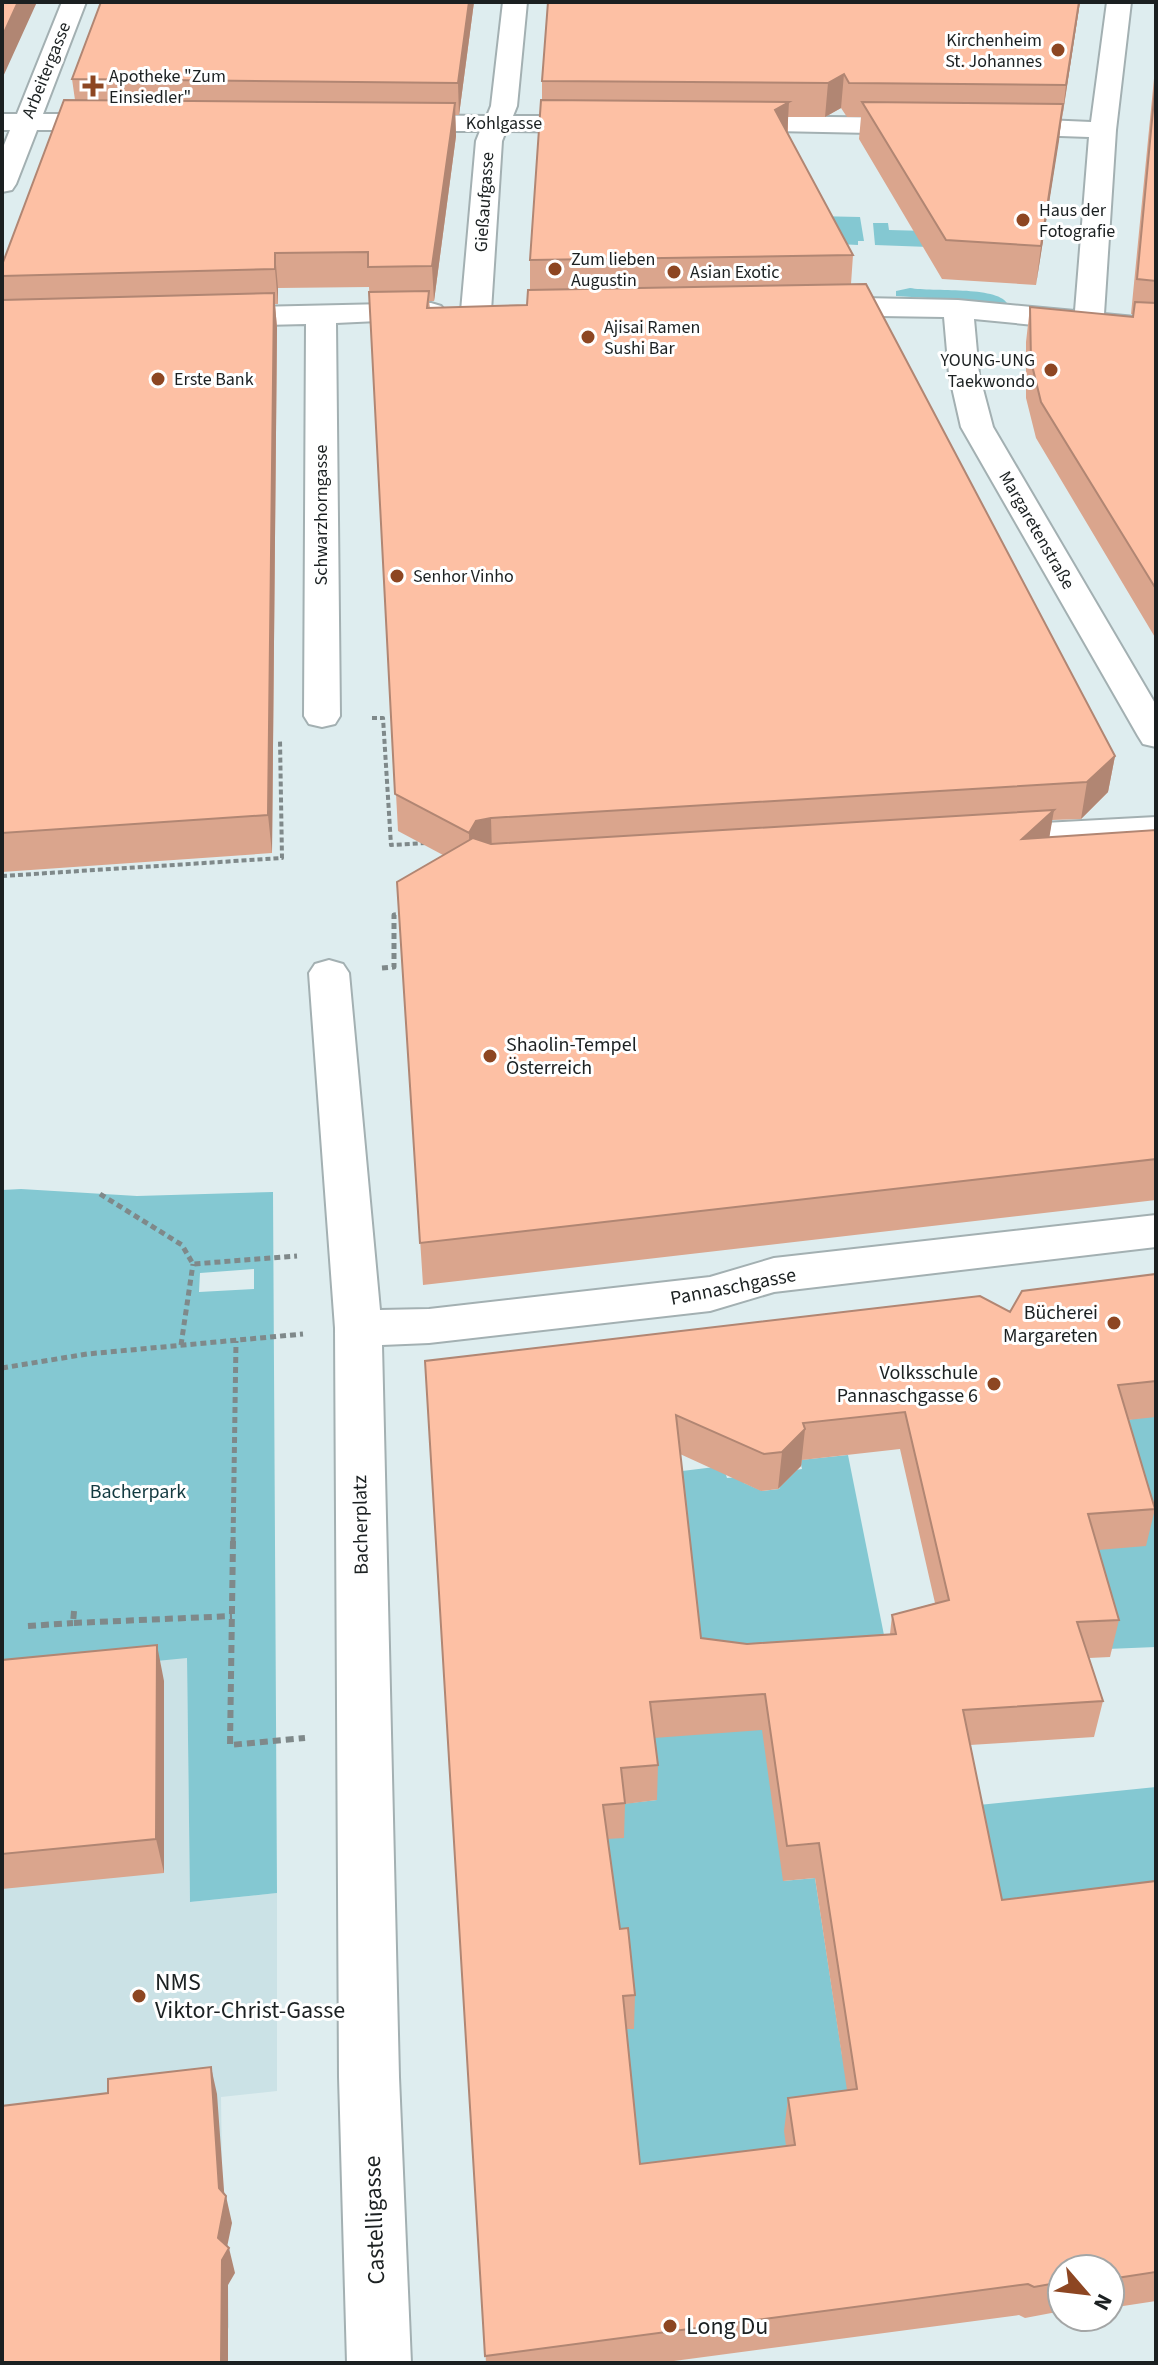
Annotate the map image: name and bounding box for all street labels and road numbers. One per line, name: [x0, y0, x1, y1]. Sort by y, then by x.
street label: Arbeitergasse: [16, 18, 77, 122]
street label: Kohlgasse: [466, 111, 542, 136]
street label: Gießaufgasse: [469, 151, 500, 253]
street label: Schwarzhorngasse: [309, 445, 334, 585]
street label: Margaretenstraße: [992, 466, 1081, 594]
street label: Pannaschgasse: [668, 1261, 798, 1313]
street label: Bacherplatz: [346, 1475, 376, 1575]
street label: Castelligasse: [355, 2155, 394, 2285]

